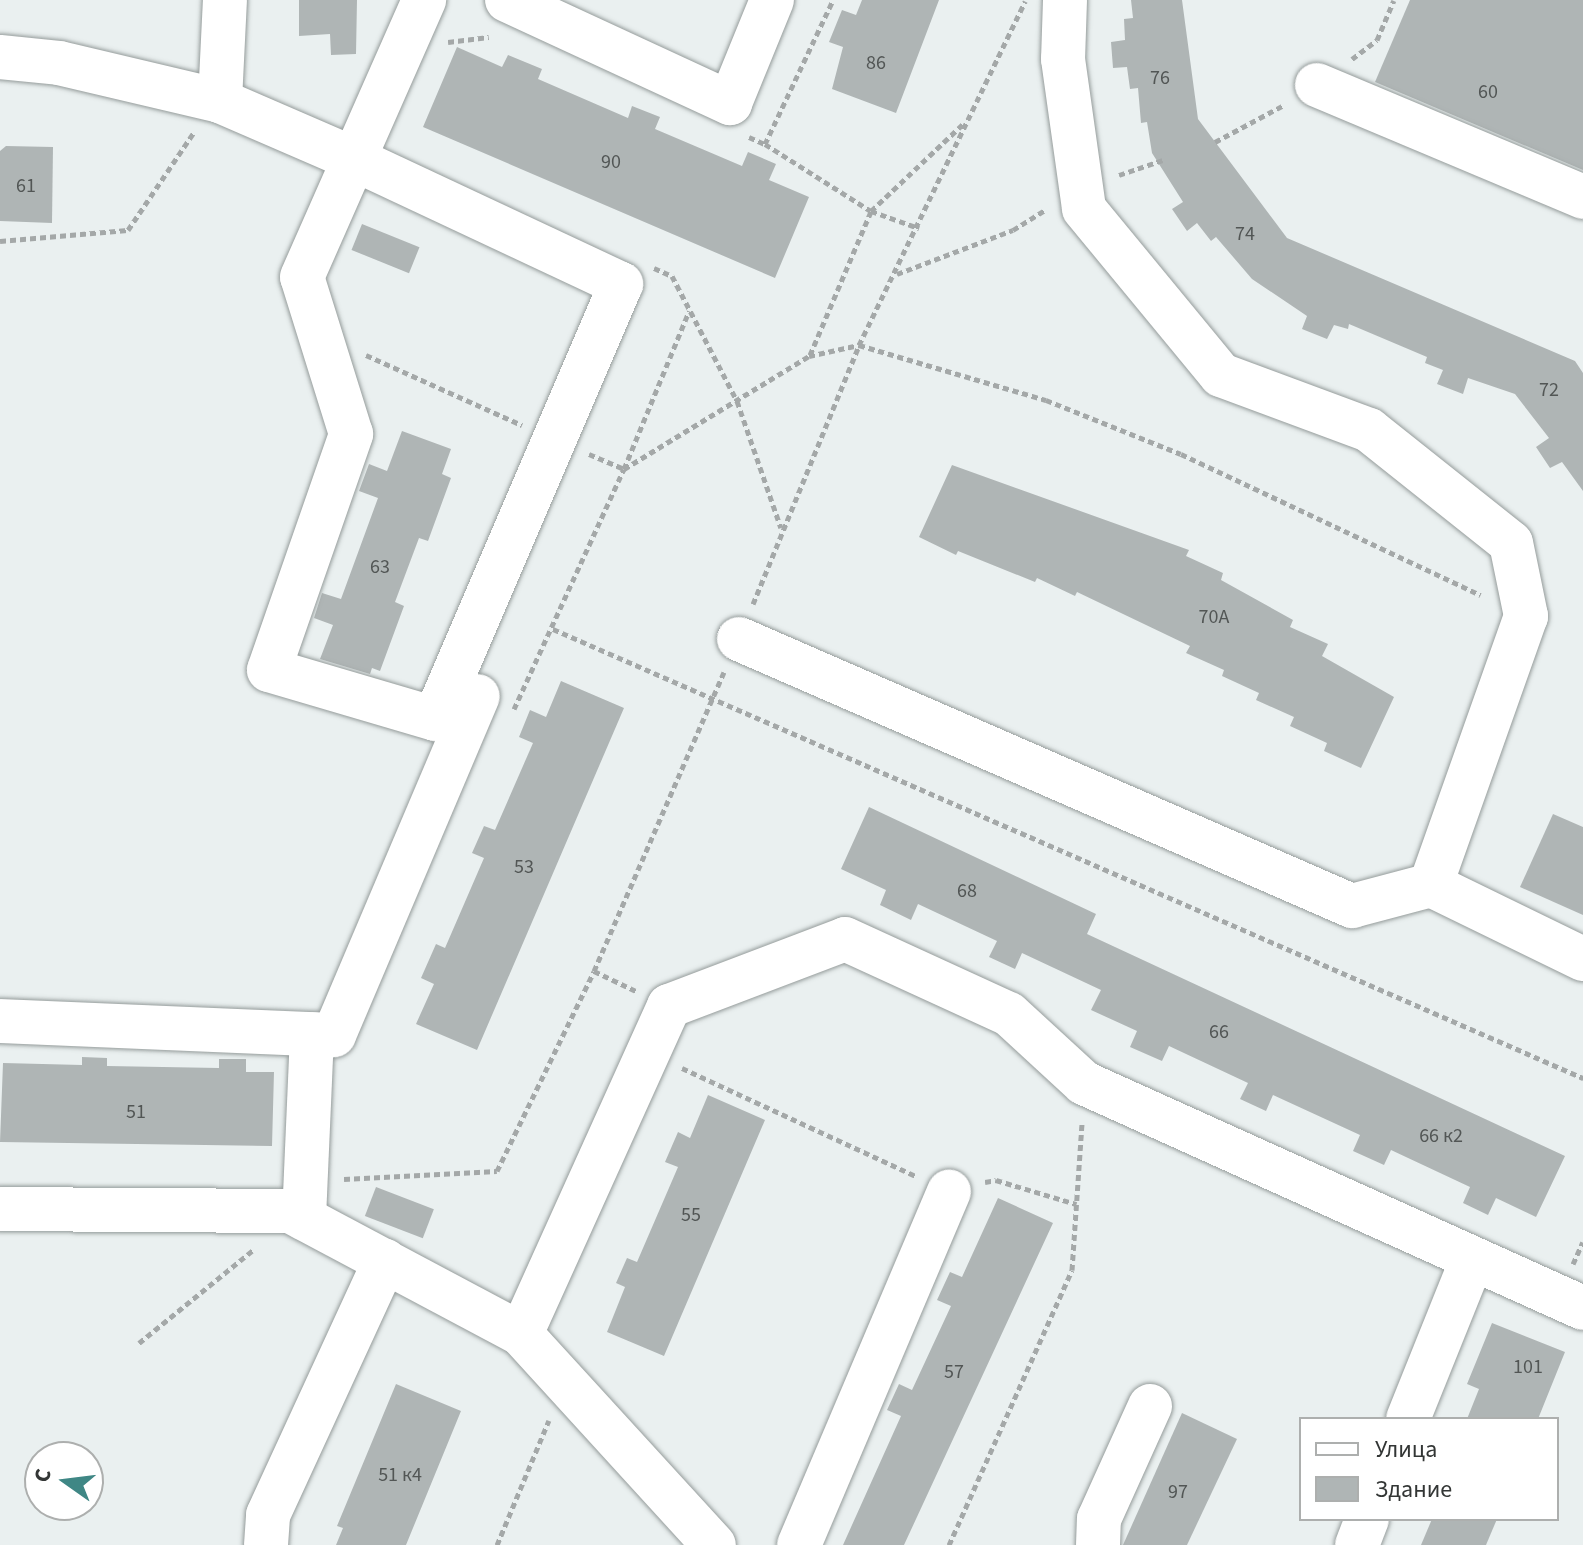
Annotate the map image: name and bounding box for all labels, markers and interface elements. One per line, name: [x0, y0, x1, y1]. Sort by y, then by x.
house number: 86: [866, 51, 886, 75]
house number: 76: [1150, 66, 1170, 90]
house number: 60: [1478, 80, 1498, 104]
house number: 90: [601, 150, 621, 174]
house number: 61: [16, 174, 36, 198]
house number: 74: [1235, 222, 1255, 246]
house number: 72: [1539, 378, 1559, 402]
house number: 63: [370, 555, 390, 579]
house number: 70А: [1199, 605, 1229, 629]
house number: 53: [514, 855, 534, 879]
house number: 68: [957, 879, 977, 903]
house number: 66: [1209, 1020, 1229, 1044]
house number: 51: [126, 1100, 146, 1124]
house number: 66 к2: [1419, 1124, 1463, 1148]
house number: 55: [681, 1203, 701, 1227]
house number: 101: [1513, 1355, 1543, 1379]
house number: 57: [944, 1360, 964, 1384]
legend: [1299, 1417, 1559, 1521]
text: Улица: [1375, 1432, 1437, 1467]
north arrow: [24, 1441, 104, 1521]
house number: 51 к4: [378, 1463, 422, 1487]
text: С: [26, 1466, 60, 1486]
text: Здание: [1375, 1472, 1452, 1507]
house number: 97: [1168, 1480, 1188, 1504]

